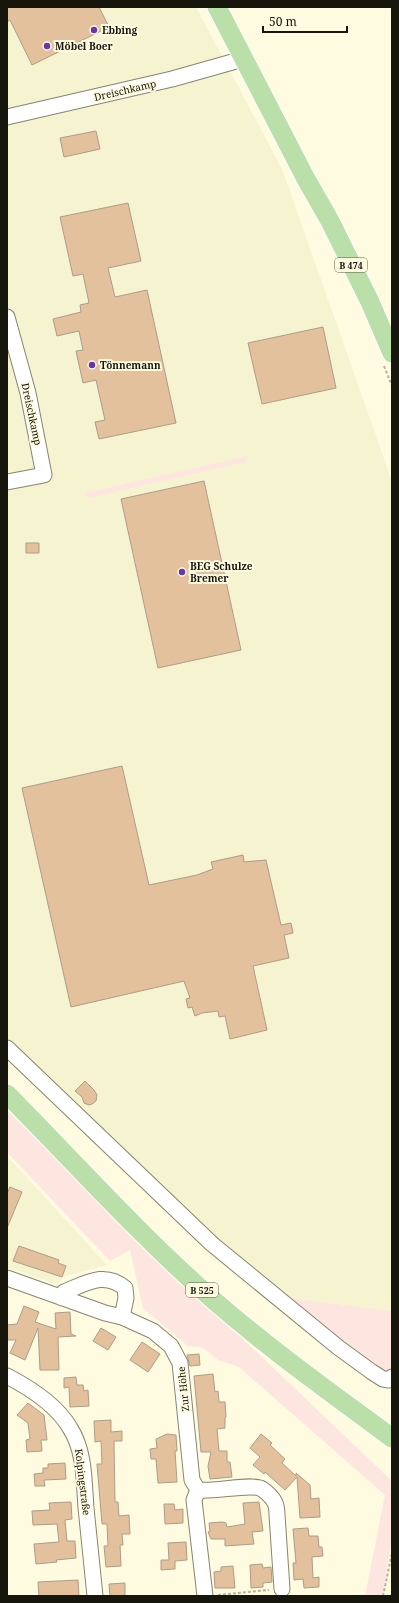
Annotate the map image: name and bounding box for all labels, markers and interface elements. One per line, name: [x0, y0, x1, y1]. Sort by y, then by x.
scale bar: [263, 8, 347, 34]
text: 50 m: [269, 13, 297, 30]
place label: Ebbing: [102, 23, 138, 37]
marker: Ebbing: [89, 25, 99, 35]
place label: Möbel Boer: [55, 39, 114, 53]
marker: Möbel Boer: [42, 41, 52, 51]
street label: Dreischkamp: [93, 76, 157, 104]
road number: B 474: [335, 258, 367, 272]
place label: Tönnemann: [100, 358, 161, 372]
marker: Tönnemann: [87, 360, 97, 370]
street label: Dreischkamp: [19, 382, 45, 446]
place label: BEG Schulze Bremer: [190, 559, 253, 585]
marker: BEG Schulze Bremer: [177, 567, 187, 577]
road number: B 525: [186, 1283, 218, 1297]
street label: Zur Höhe: [174, 1366, 192, 1412]
street label: Kolpingstraße: [72, 1448, 94, 1516]

